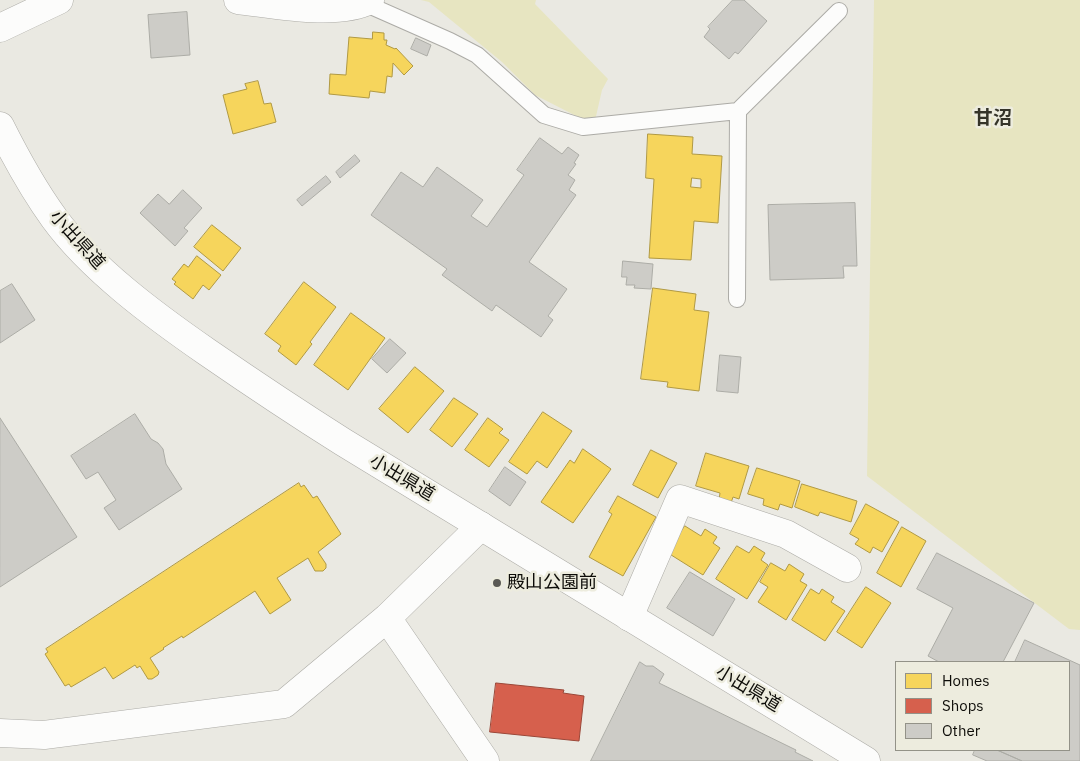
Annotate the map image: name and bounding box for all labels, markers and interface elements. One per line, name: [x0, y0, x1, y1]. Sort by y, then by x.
district label: 甘沼: [974, 108, 1012, 130]
street label: 小出県道: [45, 206, 109, 274]
street label: 小出県道: [366, 450, 438, 506]
place label: 殿山公園前: [507, 572, 597, 594]
marker: 殿山公園前: [491, 577, 503, 589]
street label: 小出県道: [712, 661, 784, 717]
legend: [895, 661, 1070, 751]
text: Homes: [942, 671, 990, 690]
text: Shops: [942, 696, 984, 715]
text: Other: [942, 721, 980, 740]

